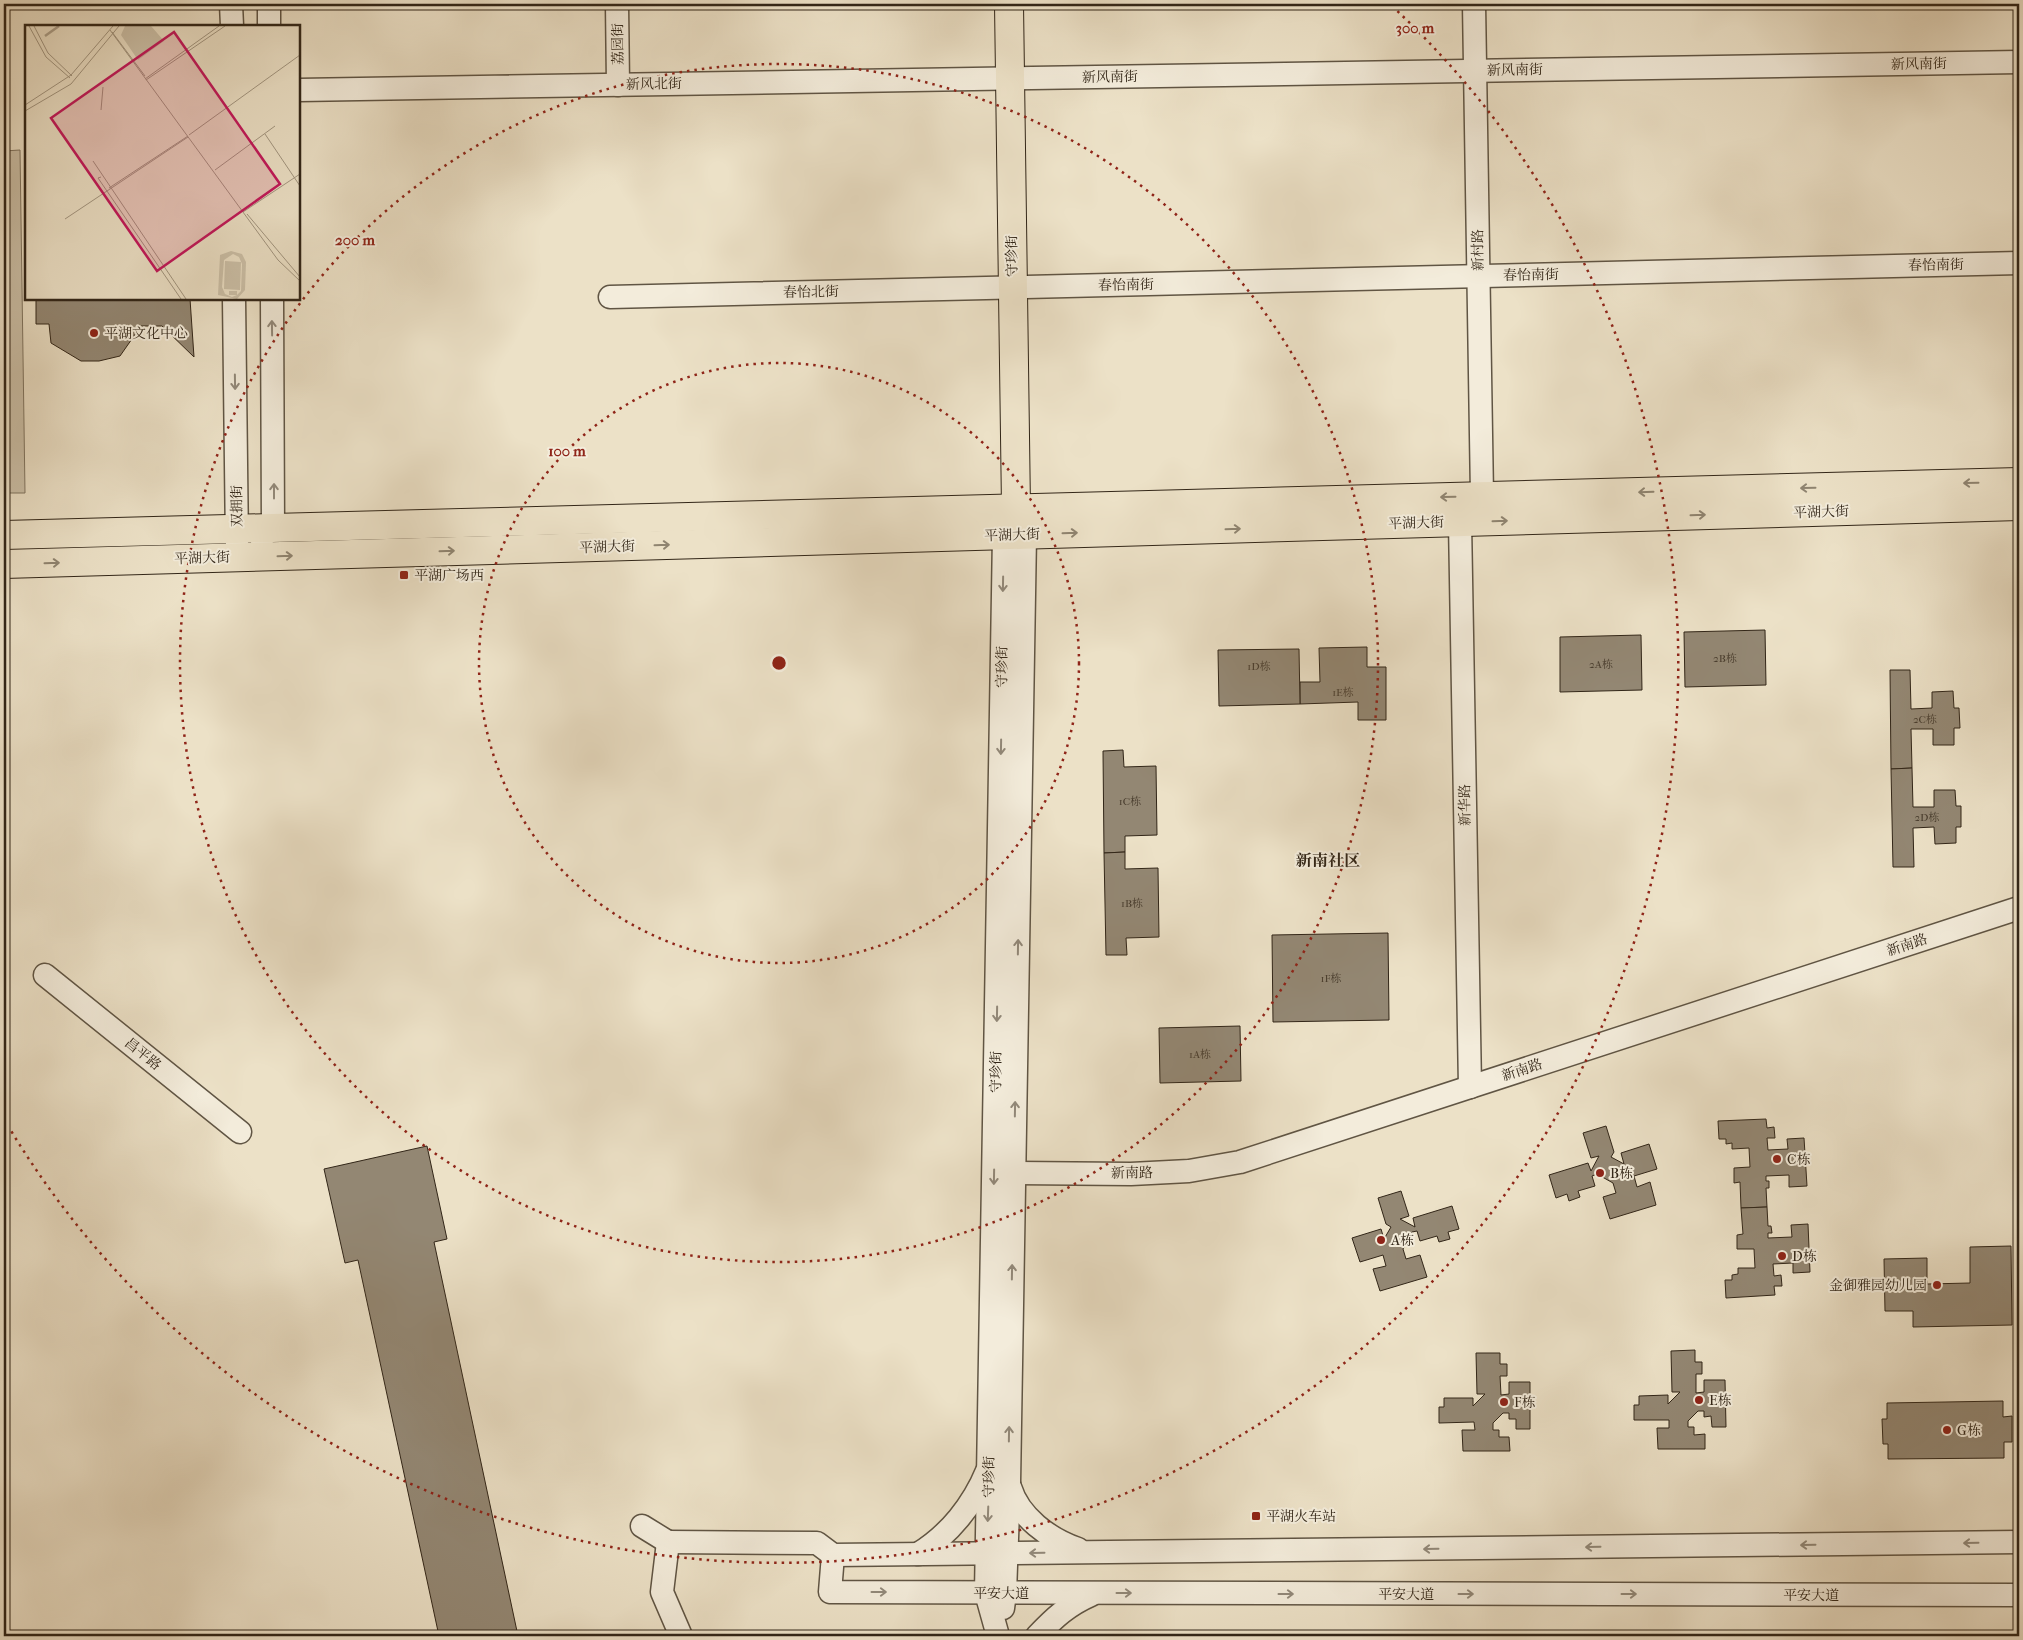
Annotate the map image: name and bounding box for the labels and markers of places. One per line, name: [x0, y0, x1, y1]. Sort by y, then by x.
place label: 平湖文化中心: [104, 325, 188, 342]
marker: 平湖文化中心: [88, 327, 100, 339]
place label: 平湖广场西: [414, 567, 484, 584]
marker: 平湖广场西: [398, 569, 410, 581]
centre of rings: [770, 654, 788, 672]
place label: C栋: [1787, 1151, 1810, 1168]
marker: C栋: [1771, 1153, 1783, 1165]
place label: B栋: [1610, 1165, 1633, 1182]
marker: B栋: [1594, 1167, 1606, 1179]
place label: A栋: [1390, 1232, 1414, 1249]
marker: A栋: [1375, 1234, 1387, 1246]
place label: D栋: [1792, 1248, 1817, 1265]
marker: D栋: [1776, 1250, 1788, 1262]
place label: 金御雅园幼儿园: [1829, 1277, 1927, 1294]
marker: 金御雅园幼儿园: [1931, 1279, 1943, 1291]
place label: E栋: [1709, 1392, 1732, 1409]
place label: F栋: [1514, 1394, 1536, 1411]
marker: E栋: [1693, 1394, 1705, 1406]
marker: F栋: [1498, 1396, 1510, 1408]
place label: G栋: [1957, 1422, 1981, 1439]
marker: G栋: [1941, 1424, 1953, 1436]
place label: 平湖火车站: [1266, 1508, 1336, 1525]
marker: 平湖火车站: [1250, 1510, 1262, 1522]

